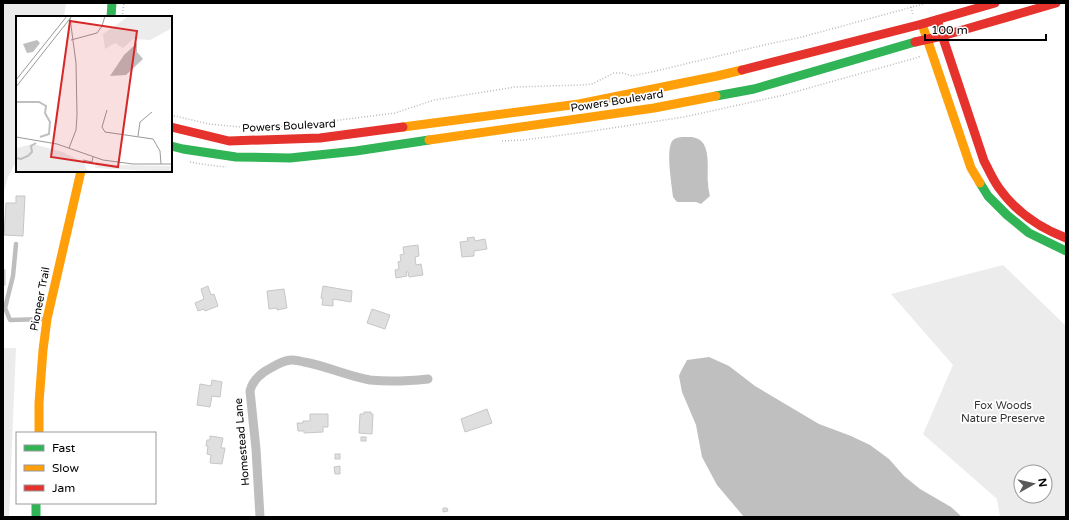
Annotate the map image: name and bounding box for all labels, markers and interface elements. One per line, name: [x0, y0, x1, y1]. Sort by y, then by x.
inset map: [16, 16, 172, 172]
scale bar: [925, 16, 1046, 42]
text: 100 m: [931, 23, 968, 37]
street label: Powers Boulevard: [570, 87, 664, 115]
street label: Powers Boulevard: [242, 117, 336, 135]
street label: Pioneer Trail: [27, 266, 53, 332]
street label: Homestead Lane: [232, 398, 252, 486]
park label: Fox Woods Nature Preserve: [961, 399, 1045, 425]
legend: [16, 432, 156, 504]
text: Fast: [52, 441, 76, 455]
text: Slow: [52, 461, 79, 475]
north arrow: [1013, 464, 1053, 504]
text: N: [1035, 477, 1049, 488]
text: Jam: [52, 481, 75, 495]

